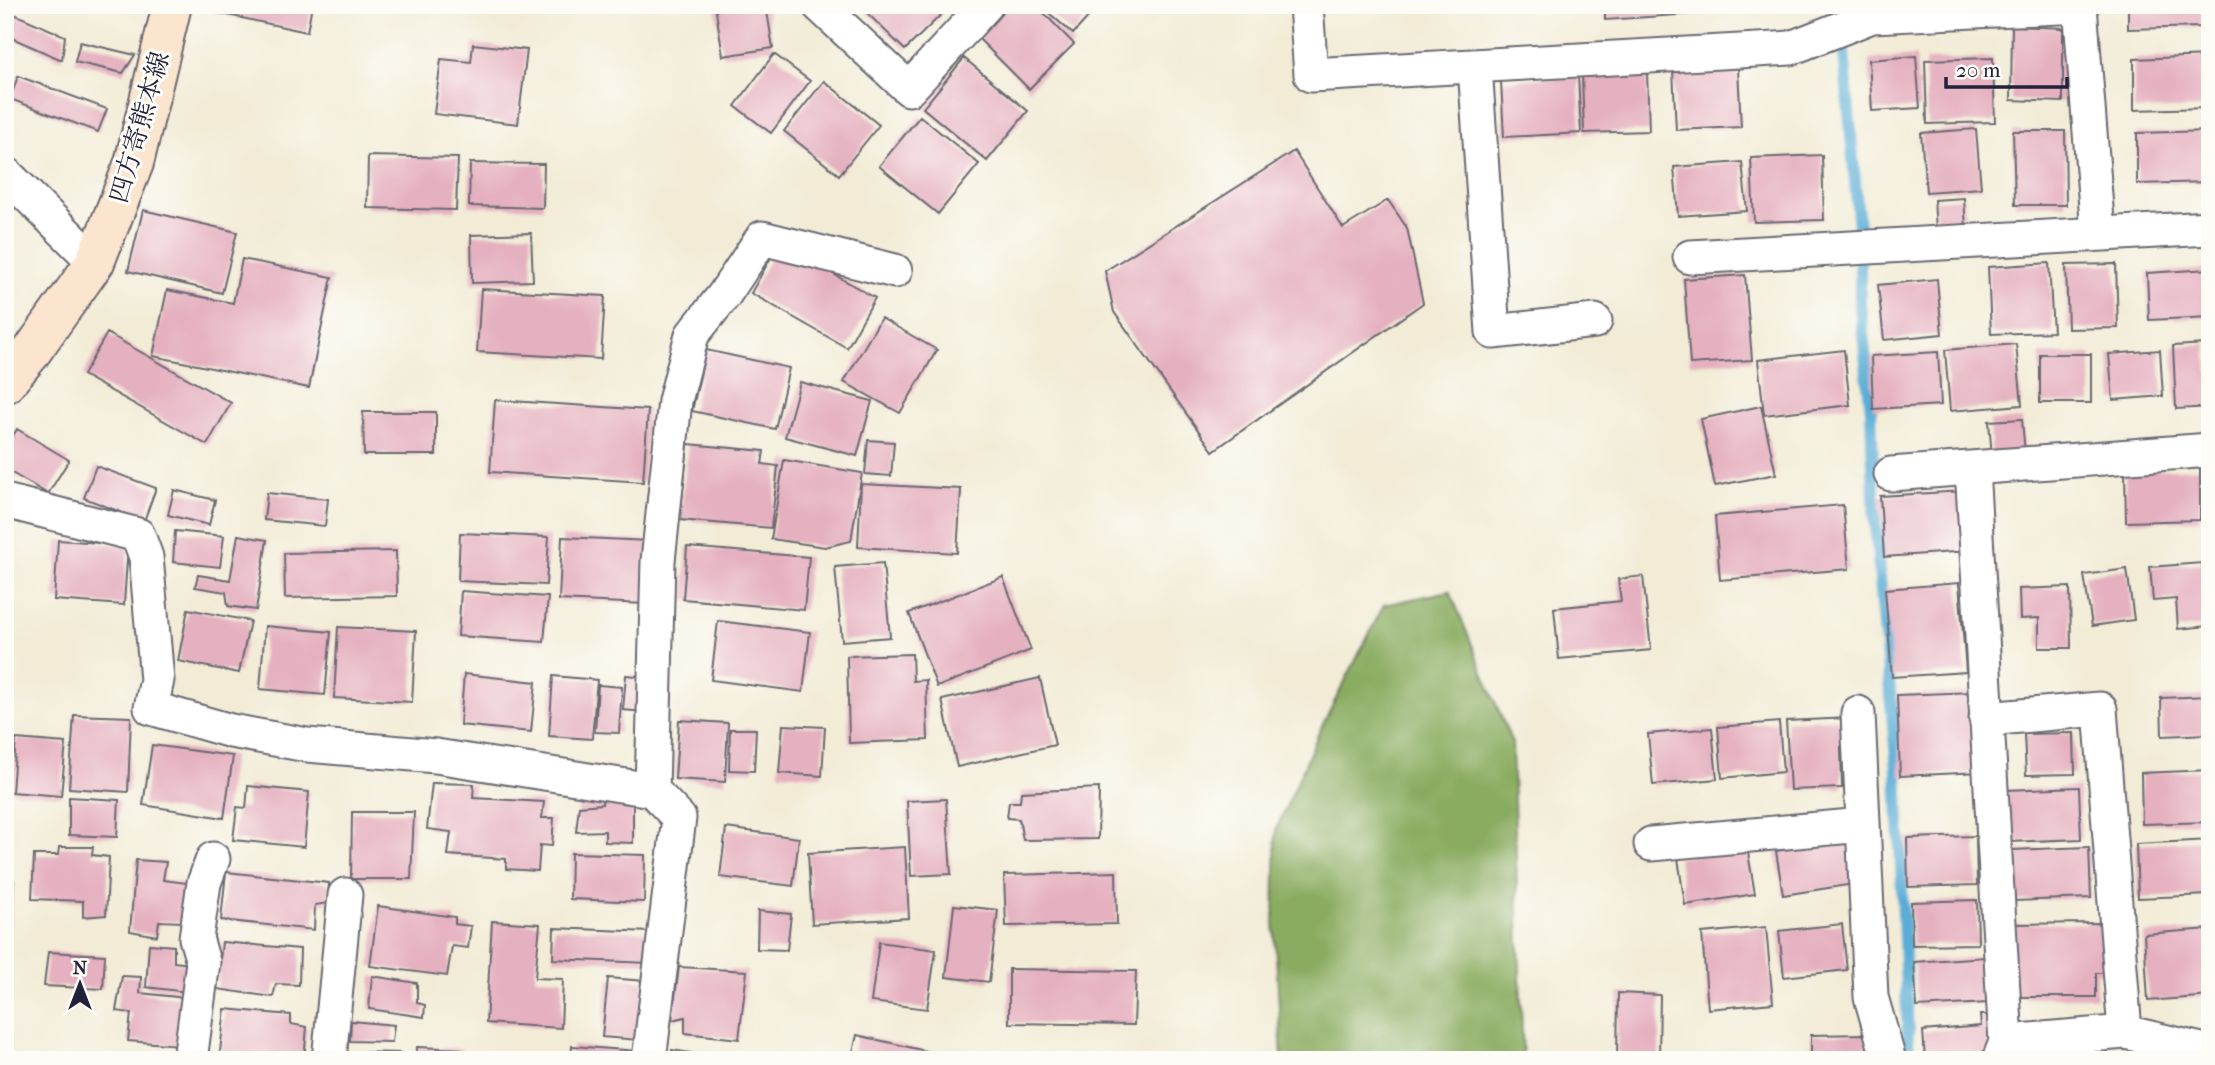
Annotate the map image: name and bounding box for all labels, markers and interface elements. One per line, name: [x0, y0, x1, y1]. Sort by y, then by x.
scale bar: [1946, 46, 2066, 90]
street label: 四方寄熊本線: [103, 48, 176, 206]
text: 20 m: [1956, 58, 2001, 82]
north arrow: [46, 950, 116, 1020]
text: N: [73, 957, 88, 979]

